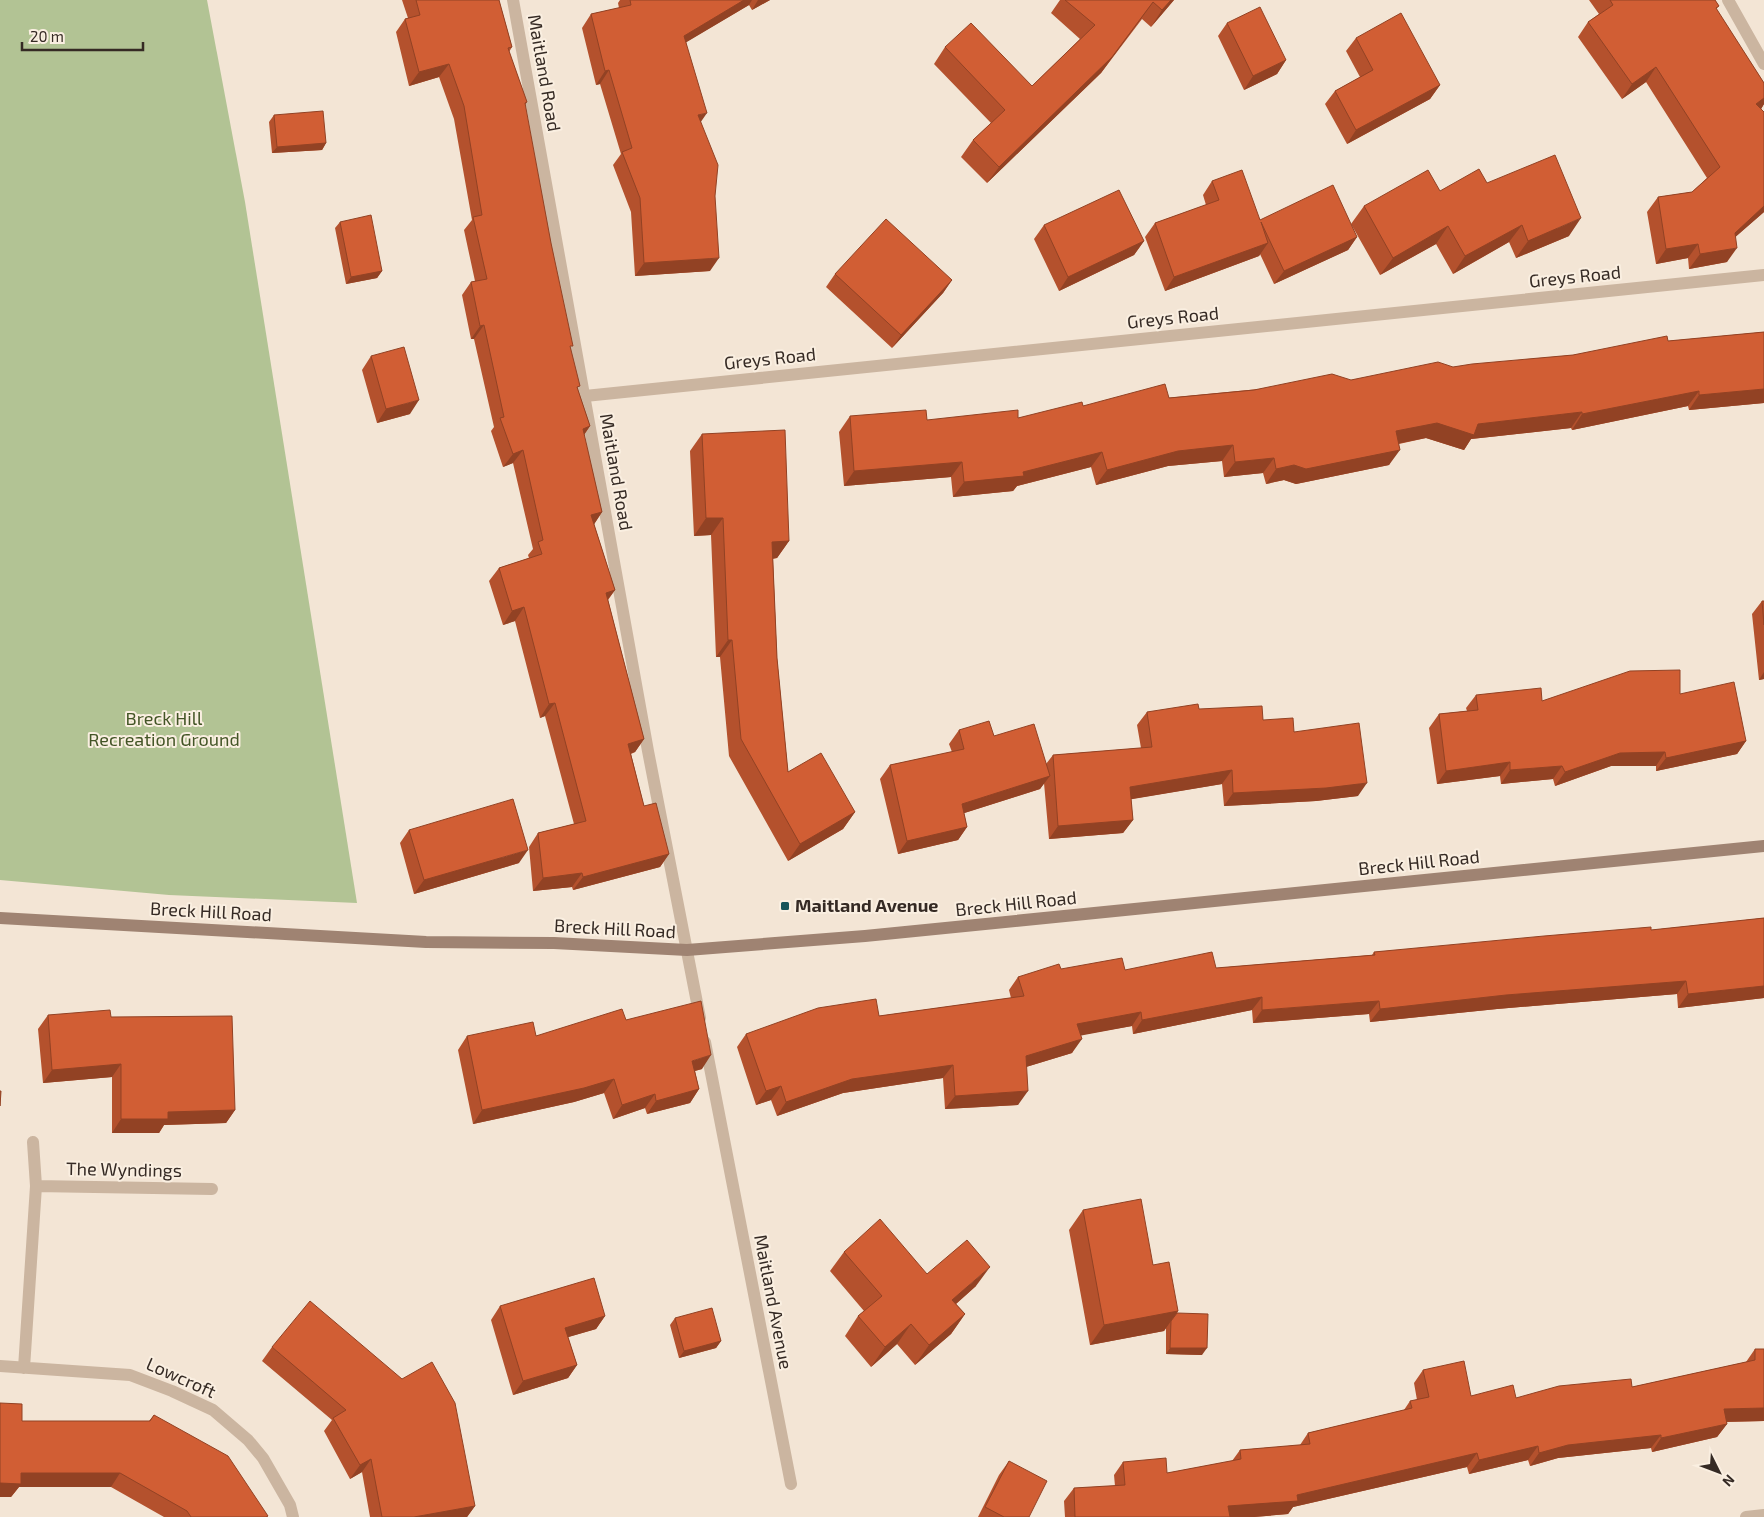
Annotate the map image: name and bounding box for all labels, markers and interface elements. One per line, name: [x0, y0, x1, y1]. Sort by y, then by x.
street label: Maitland Road: [524, 13, 566, 133]
scale bar: [22, 20, 144, 52]
text: 20 m: [30, 27, 64, 45]
street label: Greys Road: [1528, 260, 1622, 292]
street label: Greys Road: [1126, 301, 1220, 333]
street label: Greys Road: [723, 342, 817, 374]
street label: Maitland Road: [596, 412, 638, 532]
park label: Breck Hill Recreation Ground: [88, 707, 240, 750]
street label: Breck Hill Road: [1357, 845, 1481, 879]
street label: Breck Hill Road: [954, 886, 1078, 920]
place label: Maitland Avenue: [795, 894, 938, 916]
street label: Breck Hill Road: [150, 897, 272, 925]
marker: Maitland Avenue: [779, 900, 791, 912]
street label: Breck Hill Road: [554, 914, 676, 942]
street label: The Wyndings: [66, 1157, 182, 1181]
street label: Maitland Avenue: [750, 1233, 798, 1371]
street label: Lowcroft: [143, 1352, 220, 1402]
north arrow: [1694, 1447, 1744, 1497]
text: N: [1719, 1472, 1739, 1490]

